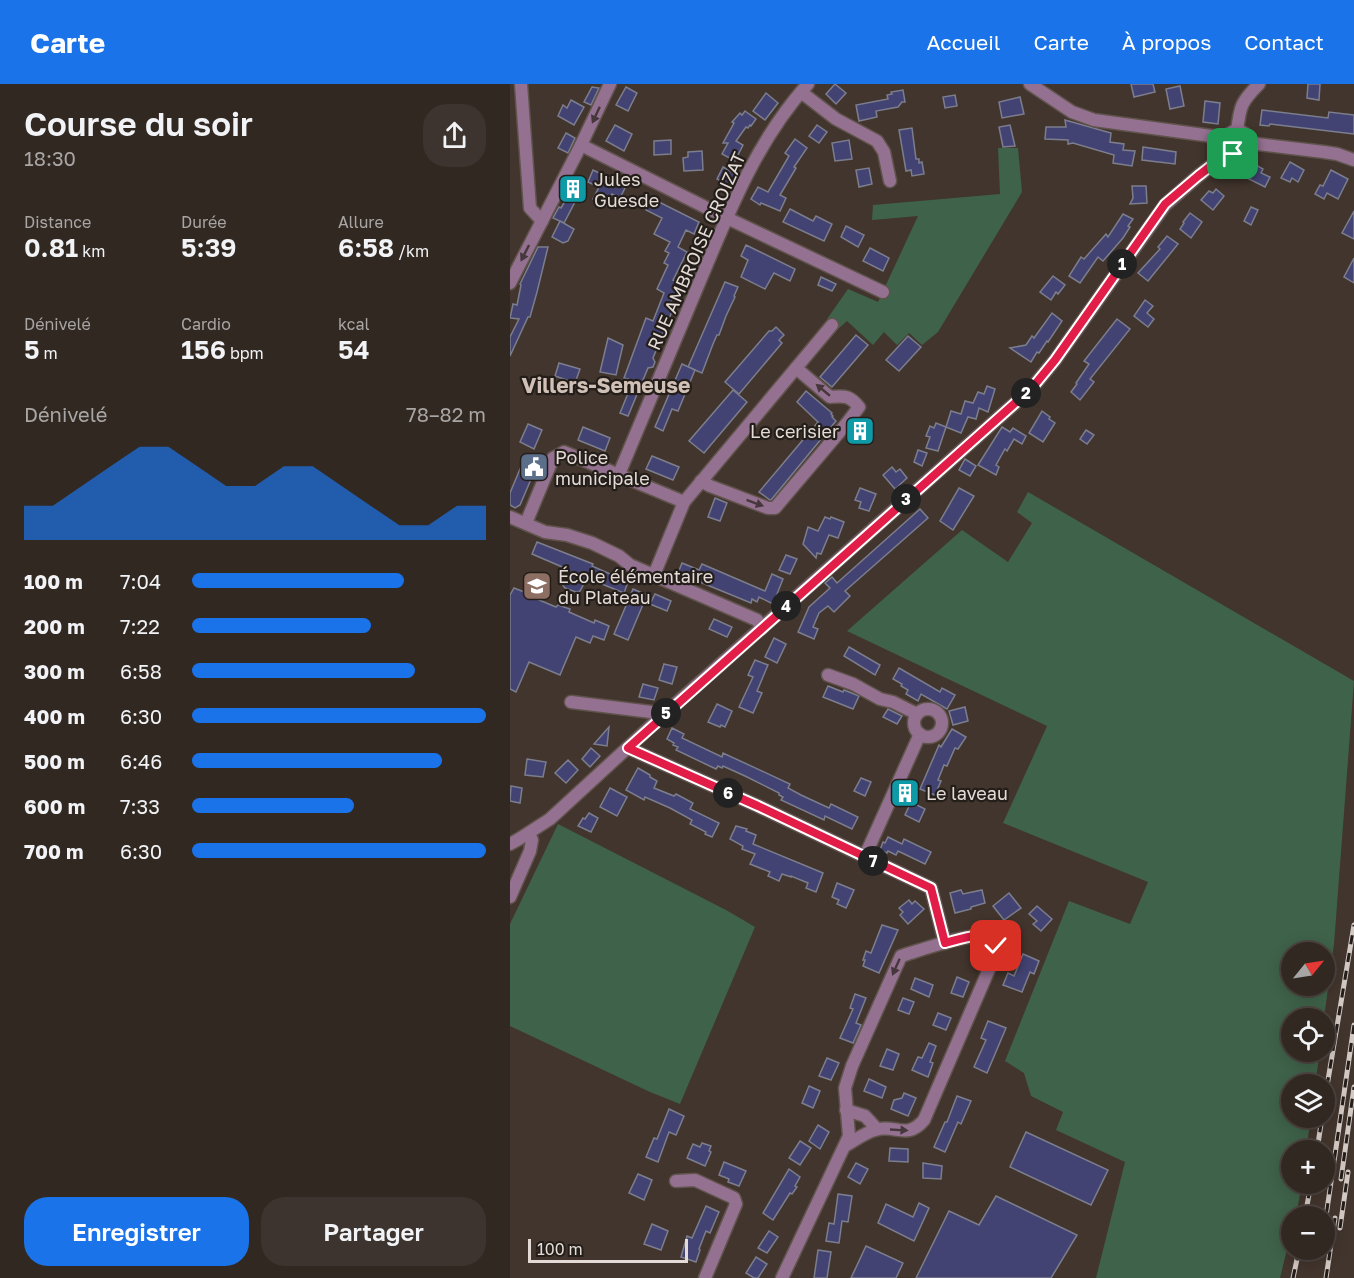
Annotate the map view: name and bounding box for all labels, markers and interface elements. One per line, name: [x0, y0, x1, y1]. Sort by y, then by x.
text: Carte: [30, 26, 105, 59]
text: Accueil: [927, 29, 1000, 55]
text: Carte: [1033, 29, 1089, 55]
text: À propos: [1122, 29, 1211, 55]
text: Contact: [1244, 29, 1324, 55]
text: Course du soir: [24, 104, 253, 143]
button: share: [423, 104, 486, 167]
one-way arrow: [591, 106, 600, 123]
pin: [1207, 128, 1258, 179]
icon: arrive: [1216, 137, 1249, 170]
text: 18:30: [24, 146, 76, 170]
street label: RUE AMBROISE CROIZAT: [642, 149, 750, 353]
place label: Jules Guesde: [594, 168, 659, 211]
building icon: Jules Guesde: [557, 173, 589, 205]
text: Distance: [24, 212, 91, 232]
text: Durée: [181, 212, 227, 232]
text: Allure: [338, 212, 384, 232]
text: 0.81: [24, 232, 78, 263]
text: 5:39: [181, 232, 237, 263]
text: 6:58: [338, 232, 394, 263]
text: km: [78, 241, 105, 261]
text: /km: [394, 241, 429, 261]
one-way arrow: [521, 245, 530, 262]
pin: 1: [1107, 249, 1137, 279]
text: 1: [1118, 254, 1126, 274]
text: Dénivelé: [24, 314, 91, 334]
text: Cardio: [181, 314, 231, 334]
text: kcal: [338, 314, 370, 334]
text: 5: [24, 334, 40, 365]
text: 156: [181, 334, 226, 365]
text: 54: [338, 334, 370, 365]
text: m: [40, 343, 58, 363]
text: bpm: [226, 343, 264, 363]
district label: Villers-Semeuse: [522, 372, 690, 398]
pin: 2: [1011, 378, 1041, 408]
text: 2: [1021, 383, 1031, 403]
one-way arrow: [815, 384, 831, 397]
text: Dénivelé: [24, 402, 107, 426]
text: 78–82 m: [406, 402, 486, 426]
building icon: Le cerisier: [844, 415, 876, 447]
place label: Le cerisier: [750, 420, 839, 442]
place label: Police municipale: [555, 446, 650, 489]
public building icon: Police municipale: [518, 451, 550, 483]
pin: 3: [891, 484, 921, 514]
text: 3: [901, 489, 911, 509]
one-way arrow: [746, 498, 764, 508]
place label: École élémentaire du Plateau: [558, 565, 713, 608]
text: 100 m: [24, 569, 83, 593]
text: 7:04: [120, 569, 161, 593]
school or university icon: École élémentaire du Plateau: [521, 570, 553, 602]
pin: 4: [771, 591, 801, 621]
text: 4: [781, 596, 791, 616]
text: 200 m: [24, 614, 85, 638]
text: 7:22: [120, 614, 160, 638]
text: 300 m: [24, 659, 85, 683]
text: 6:58: [120, 659, 162, 683]
pin: 5: [651, 698, 681, 728]
text: 5: [661, 703, 671, 723]
text: 400 m: [24, 704, 85, 728]
text: 6:30: [120, 704, 162, 728]
text: 500 m: [24, 749, 85, 773]
text: 6:46: [120, 749, 162, 773]
building icon: Le laveau: [889, 777, 921, 809]
pin: 6: [713, 778, 743, 808]
place label: Le laveau: [926, 782, 1008, 804]
text: 6: [723, 783, 733, 803]
text: 600 m: [24, 794, 85, 818]
text: 7:33: [120, 794, 160, 818]
text: 700 m: [24, 839, 83, 863]
text: 6:30: [120, 839, 162, 863]
pin: 7: [858, 846, 888, 876]
text: 7: [869, 851, 877, 871]
pin: [970, 920, 1021, 971]
icon: check: [979, 929, 1012, 962]
north arrow: [1281, 942, 1335, 996]
map controls: [1281, 942, 1335, 1260]
one-way arrow: [891, 958, 901, 976]
button: locate: [1281, 1008, 1335, 1062]
button: layers: [1281, 1074, 1335, 1128]
one-way arrow: [889, 1125, 908, 1134]
button: +: [1281, 1140, 1335, 1194]
button: Enregistrer: [24, 1197, 249, 1266]
button: Partager: [261, 1197, 486, 1266]
button: −: [1281, 1206, 1335, 1260]
scale bar: [528, 1236, 688, 1264]
text: 100 m: [537, 1239, 583, 1259]

